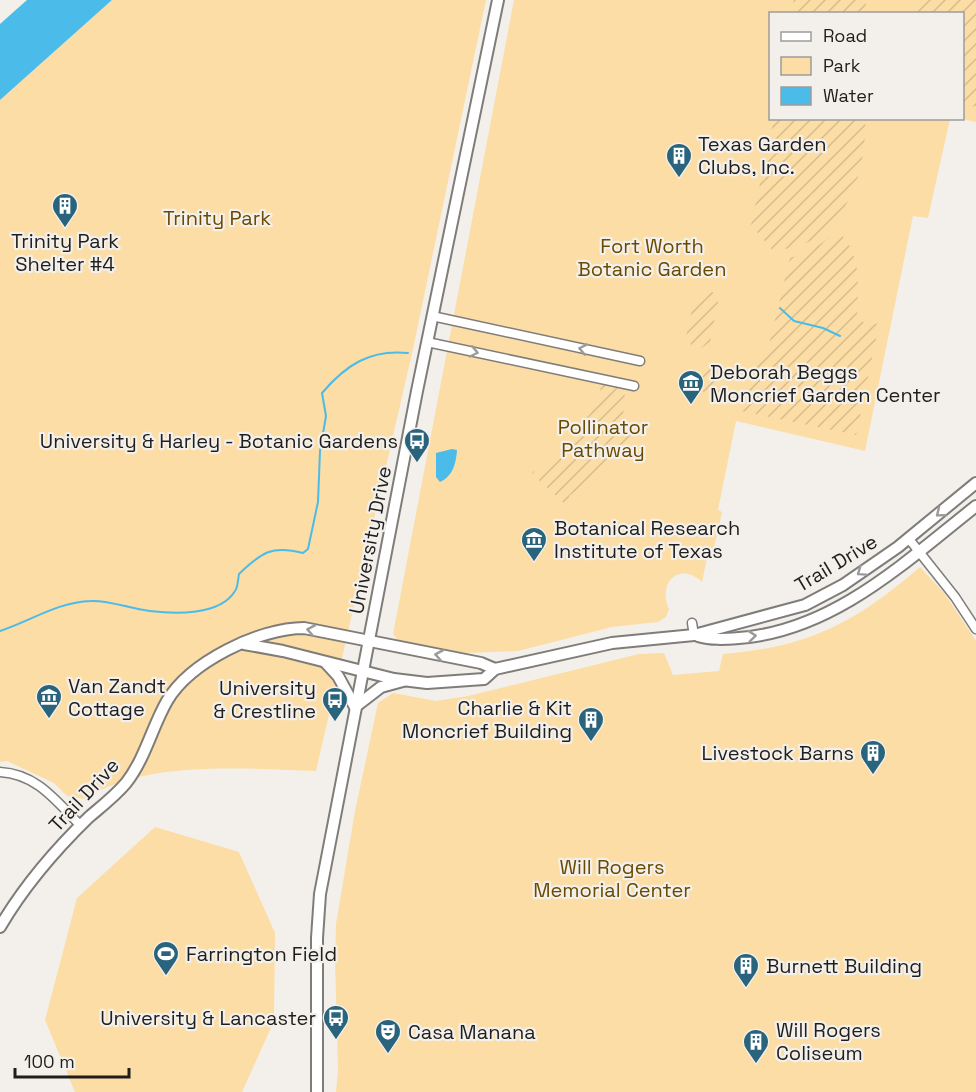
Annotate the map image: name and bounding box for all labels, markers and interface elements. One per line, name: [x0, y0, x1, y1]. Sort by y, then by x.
legend: [769, 12, 964, 120]
text: Road: [823, 24, 867, 47]
text: Park: [823, 54, 861, 77]
text: Water: [823, 84, 874, 107]
place label: Texas Garden Clubs, Inc.: [698, 131, 827, 180]
building icon: Texas Garden Clubs, Inc.: [664, 141, 694, 179]
building icon: Trinity Park Shelter #4: [50, 191, 80, 229]
park label: Trinity Park: [163, 205, 271, 231]
place label: Trinity Park Shelter #4: [11, 228, 119, 277]
park label: Fort Worth Botanic Garden: [578, 233, 726, 282]
one-way arrow: [578, 343, 588, 356]
one-way arrow: [468, 345, 478, 358]
place label: Deborah Beggs Moncrief Garden Center: [710, 359, 941, 408]
museum icon: Deborah Beggs Moncrief Garden Center: [676, 368, 706, 406]
park label: Pollinator Pathway: [558, 414, 648, 463]
bus stop icon: University & Harley - Botanic Gardens: [402, 426, 432, 464]
place label: University & Harley - Botanic Gardens: [40, 428, 398, 454]
street label: University Drive: [343, 464, 397, 616]
one-way arrow: [936, 505, 947, 516]
place label: Botanical Research Institute of Texas: [554, 515, 740, 564]
museum icon: Botanical Research Institute of Texas: [519, 525, 549, 563]
street label: Trail Drive: [790, 528, 882, 598]
one-way arrow: [857, 565, 868, 576]
one-way arrow: [306, 624, 316, 636]
one-way arrow: [747, 631, 756, 643]
one-way arrow: [434, 650, 443, 662]
place label: Van Zandt Cottage: [68, 673, 166, 722]
place label: University & Crestline: [214, 675, 316, 724]
museum icon: Van Zandt Cottage: [34, 682, 64, 720]
bus stop icon: University & Crestline: [320, 685, 350, 723]
place label: Charlie & Kit Moncrief Building: [402, 695, 572, 744]
building icon: Charlie & Kit Moncrief Building: [576, 705, 606, 743]
building icon: Livestock Barns: [858, 738, 888, 776]
place label: Livestock Barns: [702, 740, 854, 766]
street label: Trail Drive: [43, 753, 125, 837]
park label: Will Rogers Memorial Center: [533, 854, 691, 903]
sports icon: Farrington Field: [151, 939, 181, 977]
place label: Farrington Field: [186, 941, 337, 967]
building icon: Burnett Building: [731, 951, 761, 989]
place label: Burnett Building: [766, 953, 922, 979]
bus stop icon: University & Lancaster: [321, 1003, 351, 1041]
place label: University & Lancaster: [100, 1005, 316, 1031]
theatre icon: Casa Manana: [373, 1017, 403, 1055]
place label: Will Rogers Coliseum: [776, 1017, 881, 1066]
place label: Casa Manana: [408, 1019, 536, 1045]
building icon: Will Rogers Coliseum: [741, 1027, 771, 1065]
scale bar: [15, 1041, 129, 1079]
text: 100 m: [24, 1050, 75, 1073]

